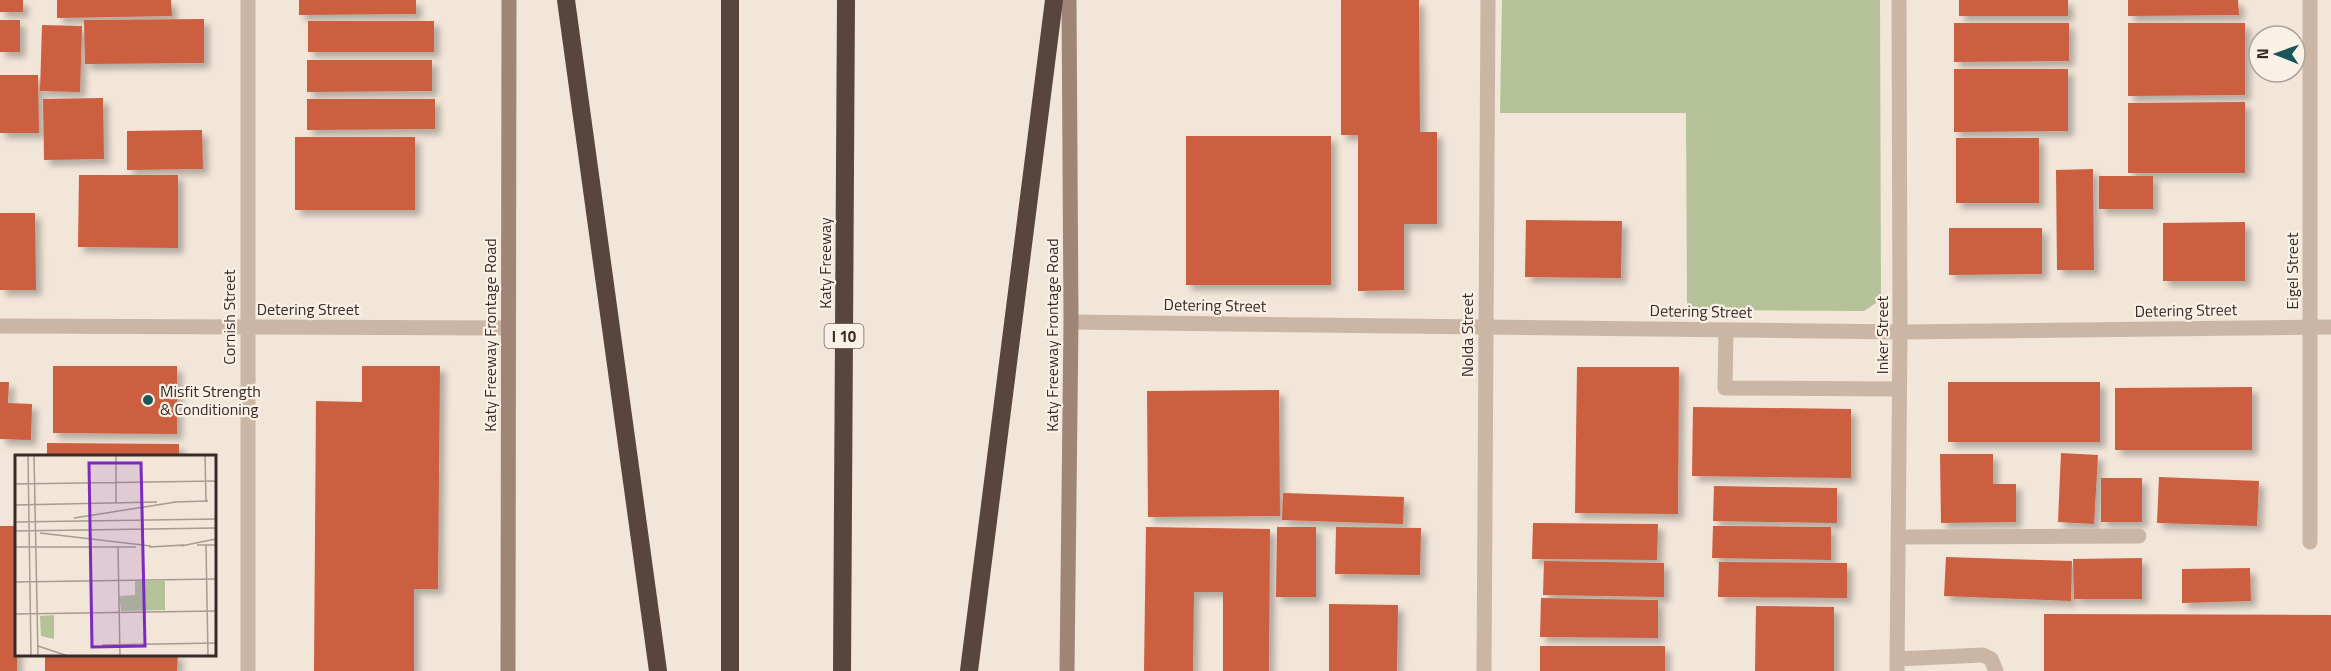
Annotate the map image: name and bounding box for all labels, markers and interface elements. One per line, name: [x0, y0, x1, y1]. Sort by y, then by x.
north arrow: [2247, 24, 2307, 84]
text: N: [2250, 48, 2274, 59]
street label: Katy Freeway: [813, 217, 837, 309]
street label: Eigel Street: [2280, 232, 2304, 310]
street label: Katy Freeway Frontage Road: [478, 238, 502, 432]
street label: Katy Freeway Frontage Road: [1040, 238, 1064, 432]
street label: Cornish Street: [217, 269, 241, 365]
street label: Detering Street: [1163, 292, 1267, 318]
street label: Nolda Street: [1455, 293, 1479, 377]
street label: Inker Street: [1870, 295, 1894, 374]
street label: Detering Street: [257, 297, 360, 321]
street label: Detering Street: [2134, 297, 2238, 323]
street label: Detering Street: [1649, 298, 1753, 324]
road number: I 10: [824, 324, 864, 348]
place label: Misfit Strength & Conditioning: [160, 379, 261, 421]
marker: Misfit Strength & Conditioning: [141, 393, 155, 407]
inset map: [15, 455, 216, 656]

